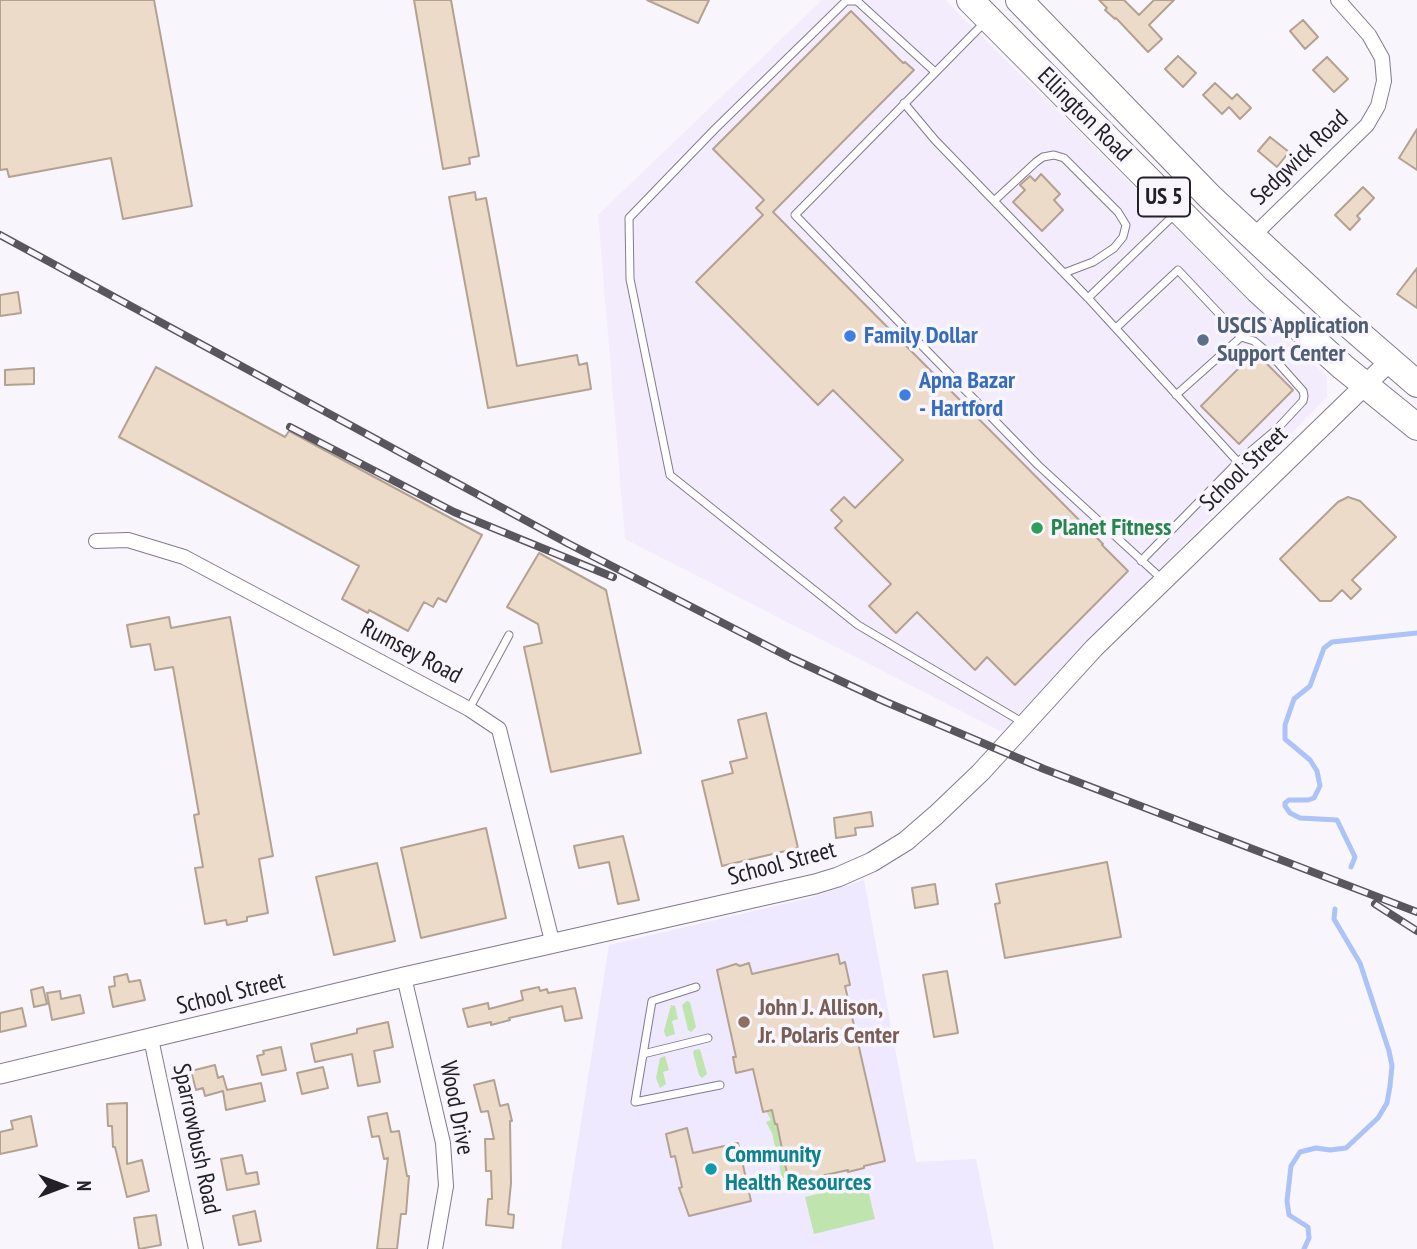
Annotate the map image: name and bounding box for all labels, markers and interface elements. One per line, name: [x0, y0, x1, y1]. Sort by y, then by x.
street label: Ellington Road: [1031, 62, 1137, 168]
street label: Sedgwick Road: [1245, 105, 1355, 211]
road number: US 5: [1138, 178, 1190, 216]
place label: USCIS Application Support Center: [1217, 312, 1369, 368]
place label: Family Dollar: [864, 322, 978, 350]
marker: Family Dollar: [842, 328, 858, 344]
marker: USCIS Application Support Center: [1195, 332, 1211, 348]
place label: Apna Bazar - Hartford: [919, 367, 1015, 423]
marker: Apna Bazar - Hartford: [897, 387, 913, 403]
street label: School Street: [1194, 420, 1294, 518]
place label: Planet Fitness: [1051, 514, 1171, 542]
marker: Planet Fitness: [1029, 520, 1045, 536]
street label: Rumsey Road: [356, 613, 466, 691]
street label: School Street: [725, 836, 839, 892]
street label: School Street: [174, 967, 288, 1021]
place label: John J. Allison, Jr. Polaris Center: [758, 994, 899, 1050]
marker: John J. Allison, Jr. Polaris Center: [736, 1014, 752, 1030]
street label: Wood Drive: [433, 1059, 479, 1157]
street label: Sparrowbush Road: [166, 1061, 226, 1217]
place label: Community Health Resources: [725, 1141, 871, 1197]
north arrow: [28, 1151, 98, 1221]
marker: Community Health Resources: [703, 1161, 719, 1177]
text: N: [72, 1181, 96, 1191]

